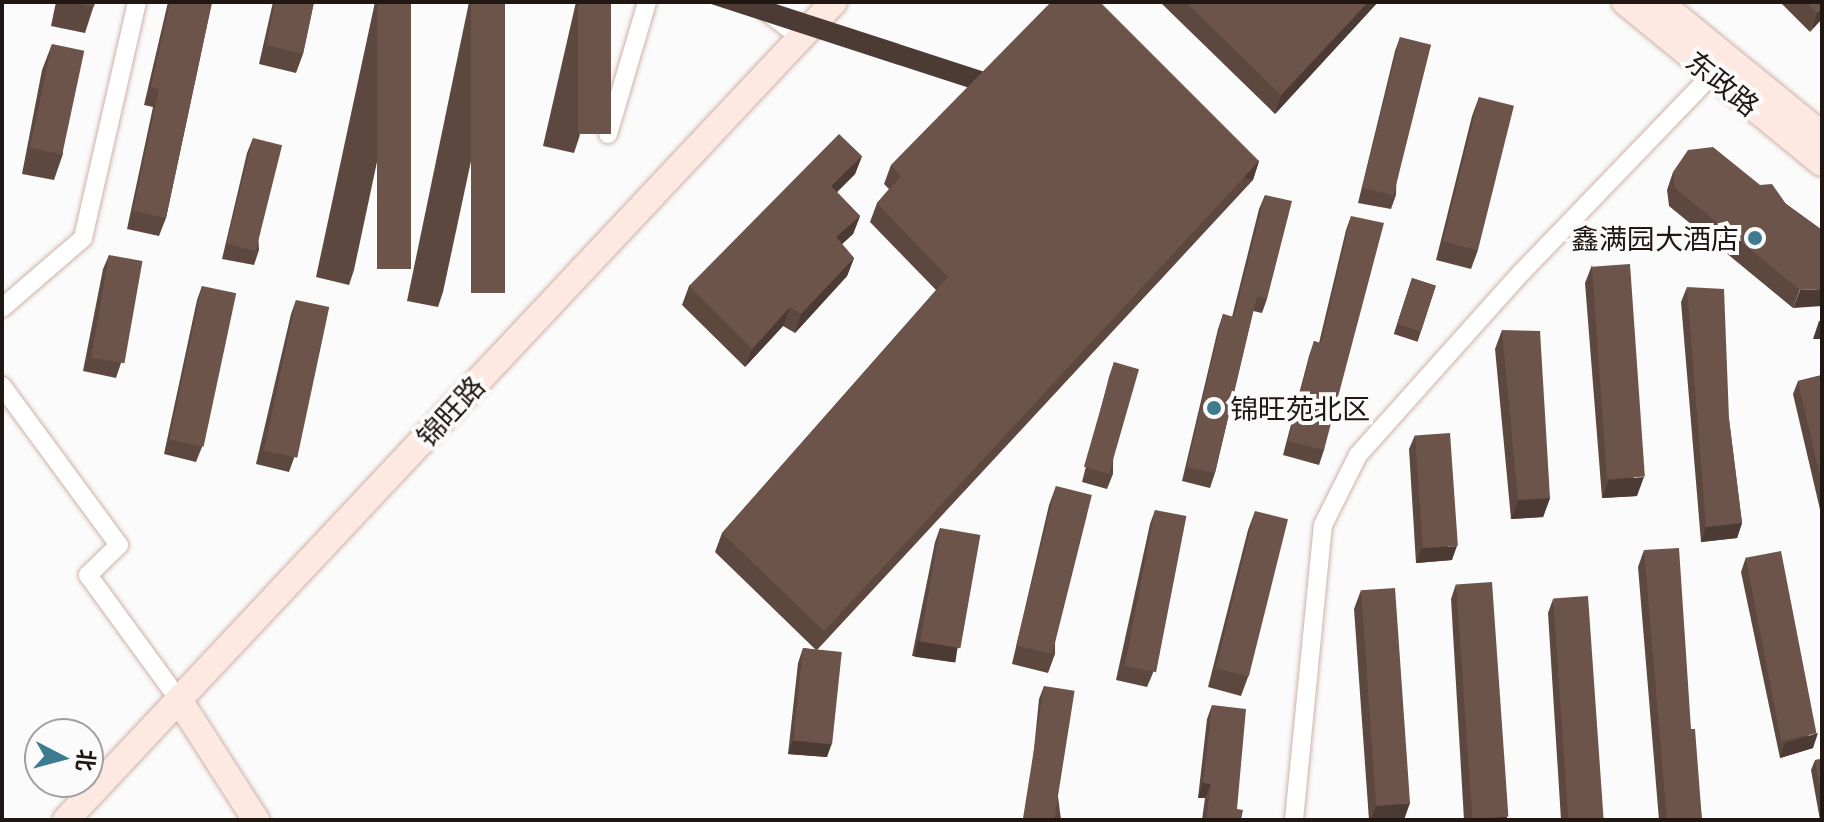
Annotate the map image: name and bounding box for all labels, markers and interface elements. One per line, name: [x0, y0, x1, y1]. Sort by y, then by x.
street label: 东政路: [1680, 44, 1766, 122]
place label: 鑫满园大酒店: [1571, 221, 1739, 255]
marker: 鑫满园大酒店: [1746, 229, 1764, 247]
street label: 锦旺路: [409, 369, 491, 453]
place label: 锦旺苑北区: [1230, 391, 1370, 425]
marker: 锦旺苑北区: [1205, 399, 1223, 417]
north arrow: [24, 718, 104, 798]
text: 北: [70, 748, 102, 773]

